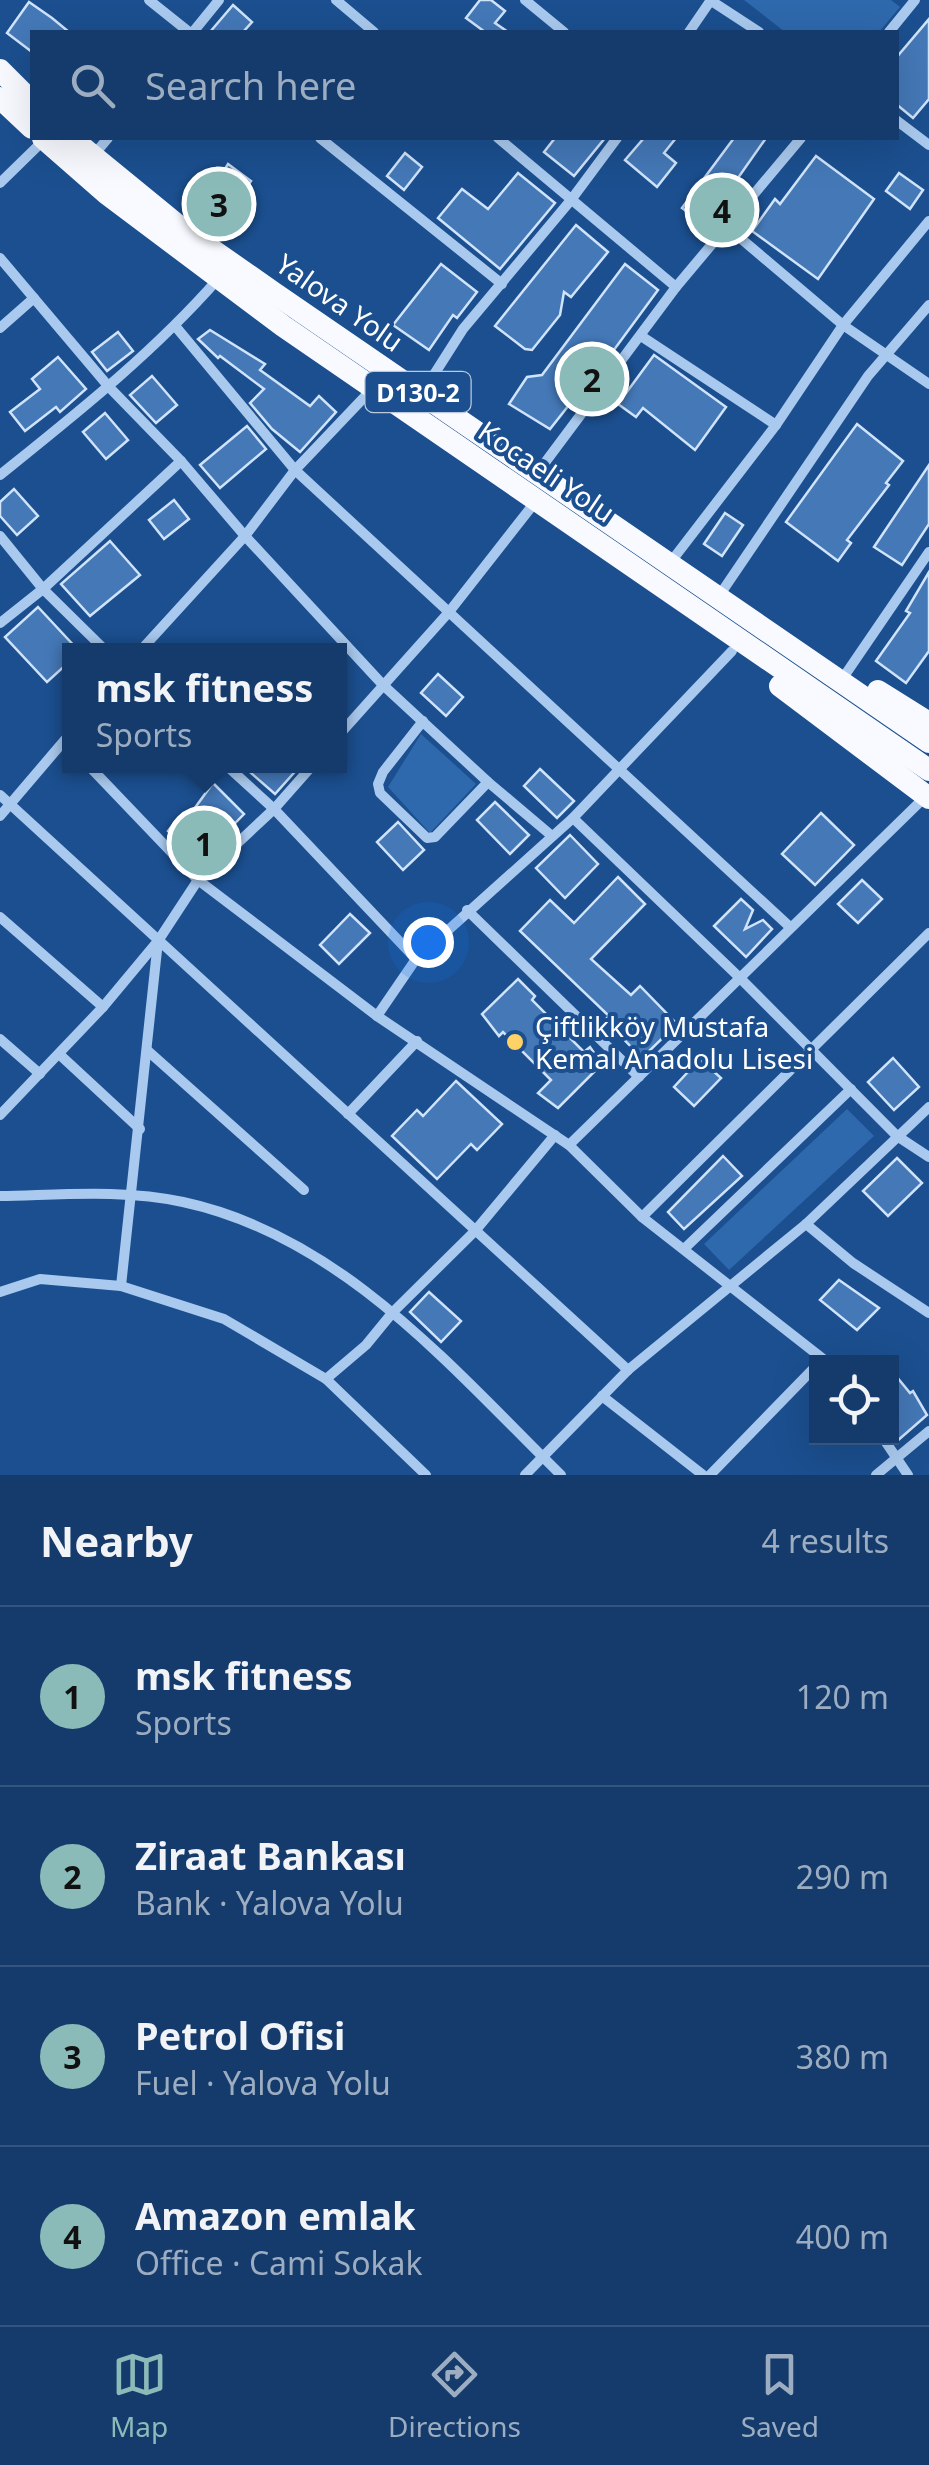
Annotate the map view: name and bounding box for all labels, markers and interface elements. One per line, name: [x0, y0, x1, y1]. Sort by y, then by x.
search box: [30, 30, 899, 140]
icon: search: [65, 58, 120, 113]
text: Search here: [145, 59, 356, 111]
pin: 3: [186, 166, 252, 242]
pin: 4: [690, 172, 754, 248]
street label: Yalova Yolu: [269, 244, 411, 360]
pin: 2: [560, 342, 624, 416]
road number: D130-2: [366, 372, 470, 412]
street label: Kocaeli̇ Yolu: [471, 411, 623, 531]
popup: [62, 643, 347, 773]
text: msk fitness: [96, 661, 313, 713]
text: Sports: [96, 713, 192, 756]
pin: 1: [172, 806, 236, 880]
your location: [403, 917, 454, 968]
place label: Çiftlikköy Mustafa Kemal Anadolu Lisesi: [535, 1007, 813, 1077]
marker: Çiftlikköy Mustafa Kemal Anadolu Lisesi: [504, 1031, 526, 1053]
map controls: [809, 1355, 899, 1445]
button: locate: [809, 1355, 899, 1445]
text: Nearby: [40, 1512, 193, 1569]
text: 4 results: [762, 1519, 889, 1562]
text: msk fitness: [135, 1649, 353, 1701]
text: 1: [63, 1675, 82, 1718]
text: 120 m: [796, 1675, 889, 1718]
text: Sports: [135, 1701, 232, 1744]
text: Ziraat Bankası: [135, 1829, 406, 1881]
text: 2: [63, 1855, 82, 1898]
text: 290 m: [796, 1855, 889, 1898]
text: Bank · Yalova Yolu: [135, 1881, 404, 1924]
text: Petrol Ofisi: [135, 2009, 345, 2061]
text: 3: [63, 2035, 82, 2078]
text: 380 m: [796, 2035, 889, 2078]
text: Fuel · Yalova Yolu: [135, 2061, 391, 2104]
text: Amazon emlak: [135, 2189, 416, 2241]
text: 4: [63, 2215, 82, 2258]
text: 400 m: [796, 2215, 889, 2258]
text: Office · Cami Sokak: [135, 2241, 423, 2284]
tab: Map: [110, 2347, 168, 2445]
tab: Directions: [388, 2347, 521, 2445]
tab: Saved: [741, 2347, 819, 2445]

